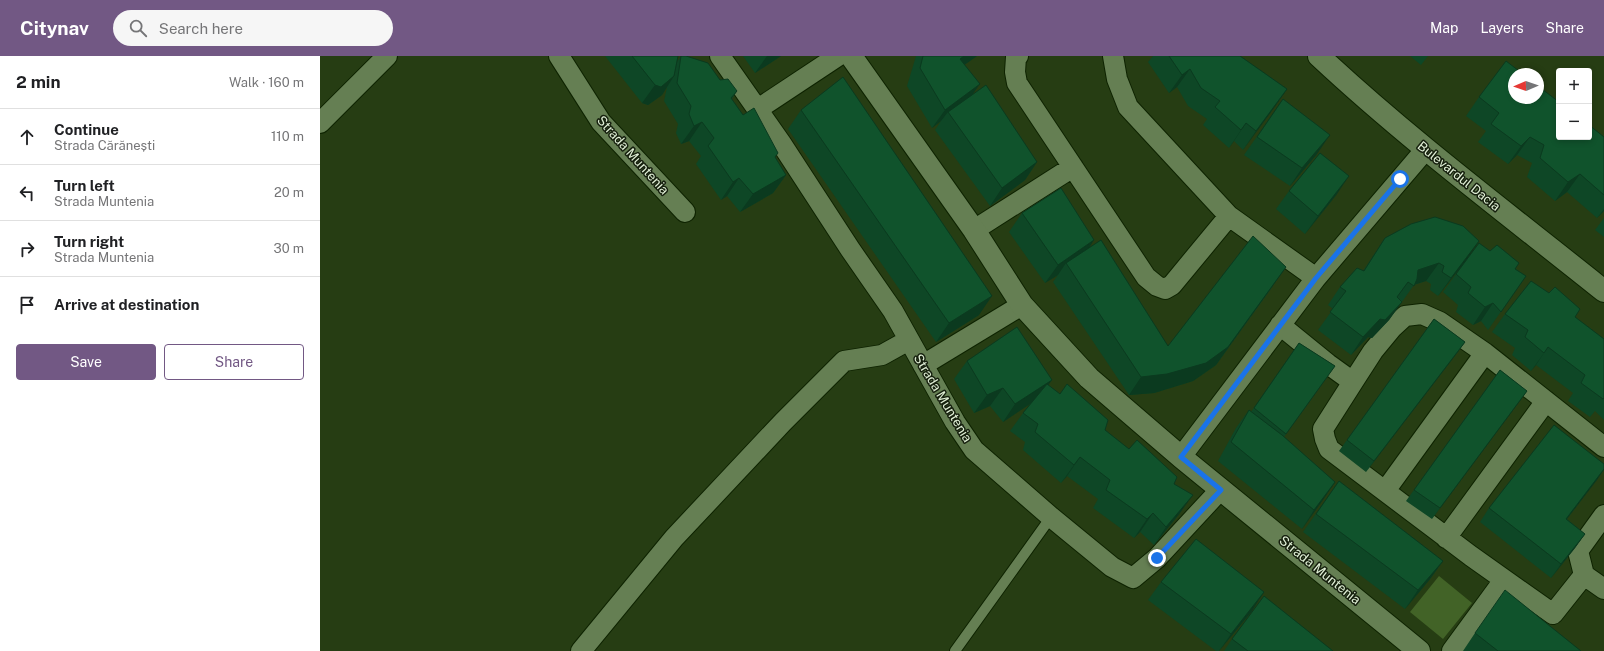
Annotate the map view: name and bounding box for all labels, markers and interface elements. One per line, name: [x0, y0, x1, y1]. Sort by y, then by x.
search box: [113, 10, 393, 46]
text: Citynav: [20, 17, 89, 39]
icon: search: [127, 17, 149, 39]
text: Search here: [159, 20, 243, 37]
text: Map: [1430, 20, 1458, 36]
text: Layers: [1480, 20, 1524, 36]
text: Share: [1546, 20, 1584, 36]
north arrow: [1508, 68, 1544, 104]
map controls: [1556, 68, 1592, 140]
button: +: [1556, 68, 1592, 104]
text: 2 min: [16, 72, 61, 92]
text: Walk · 160 m: [229, 75, 304, 90]
button: −: [1556, 104, 1592, 140]
street label: Strada Muntenia: [594, 113, 672, 197]
text: Continue: [54, 121, 119, 138]
icon: ahead: [16, 126, 38, 148]
text: 110 m: [271, 129, 304, 144]
text: Strada Cărănești: [54, 138, 155, 153]
street label: Bulevardul Dacia: [1415, 138, 1503, 214]
route start: [1391, 170, 1409, 188]
text: Turn left: [54, 177, 115, 194]
icon: left: [16, 182, 38, 204]
text: 20 m: [274, 185, 304, 200]
text: Strada Muntenia: [54, 194, 154, 209]
text: Turn right: [54, 233, 124, 250]
icon: right: [16, 238, 38, 260]
text: 30 m: [274, 241, 304, 256]
text: Strada Muntenia: [54, 250, 154, 265]
icon: arrive: [16, 294, 38, 316]
text: Arrive at destination: [54, 296, 199, 313]
button: Save: [16, 344, 156, 380]
button: Share: [164, 344, 304, 380]
street label: Strada Muntenia: [911, 351, 975, 445]
street label: Strada Muntenia: [1276, 533, 1364, 607]
route end: [1148, 549, 1166, 567]

